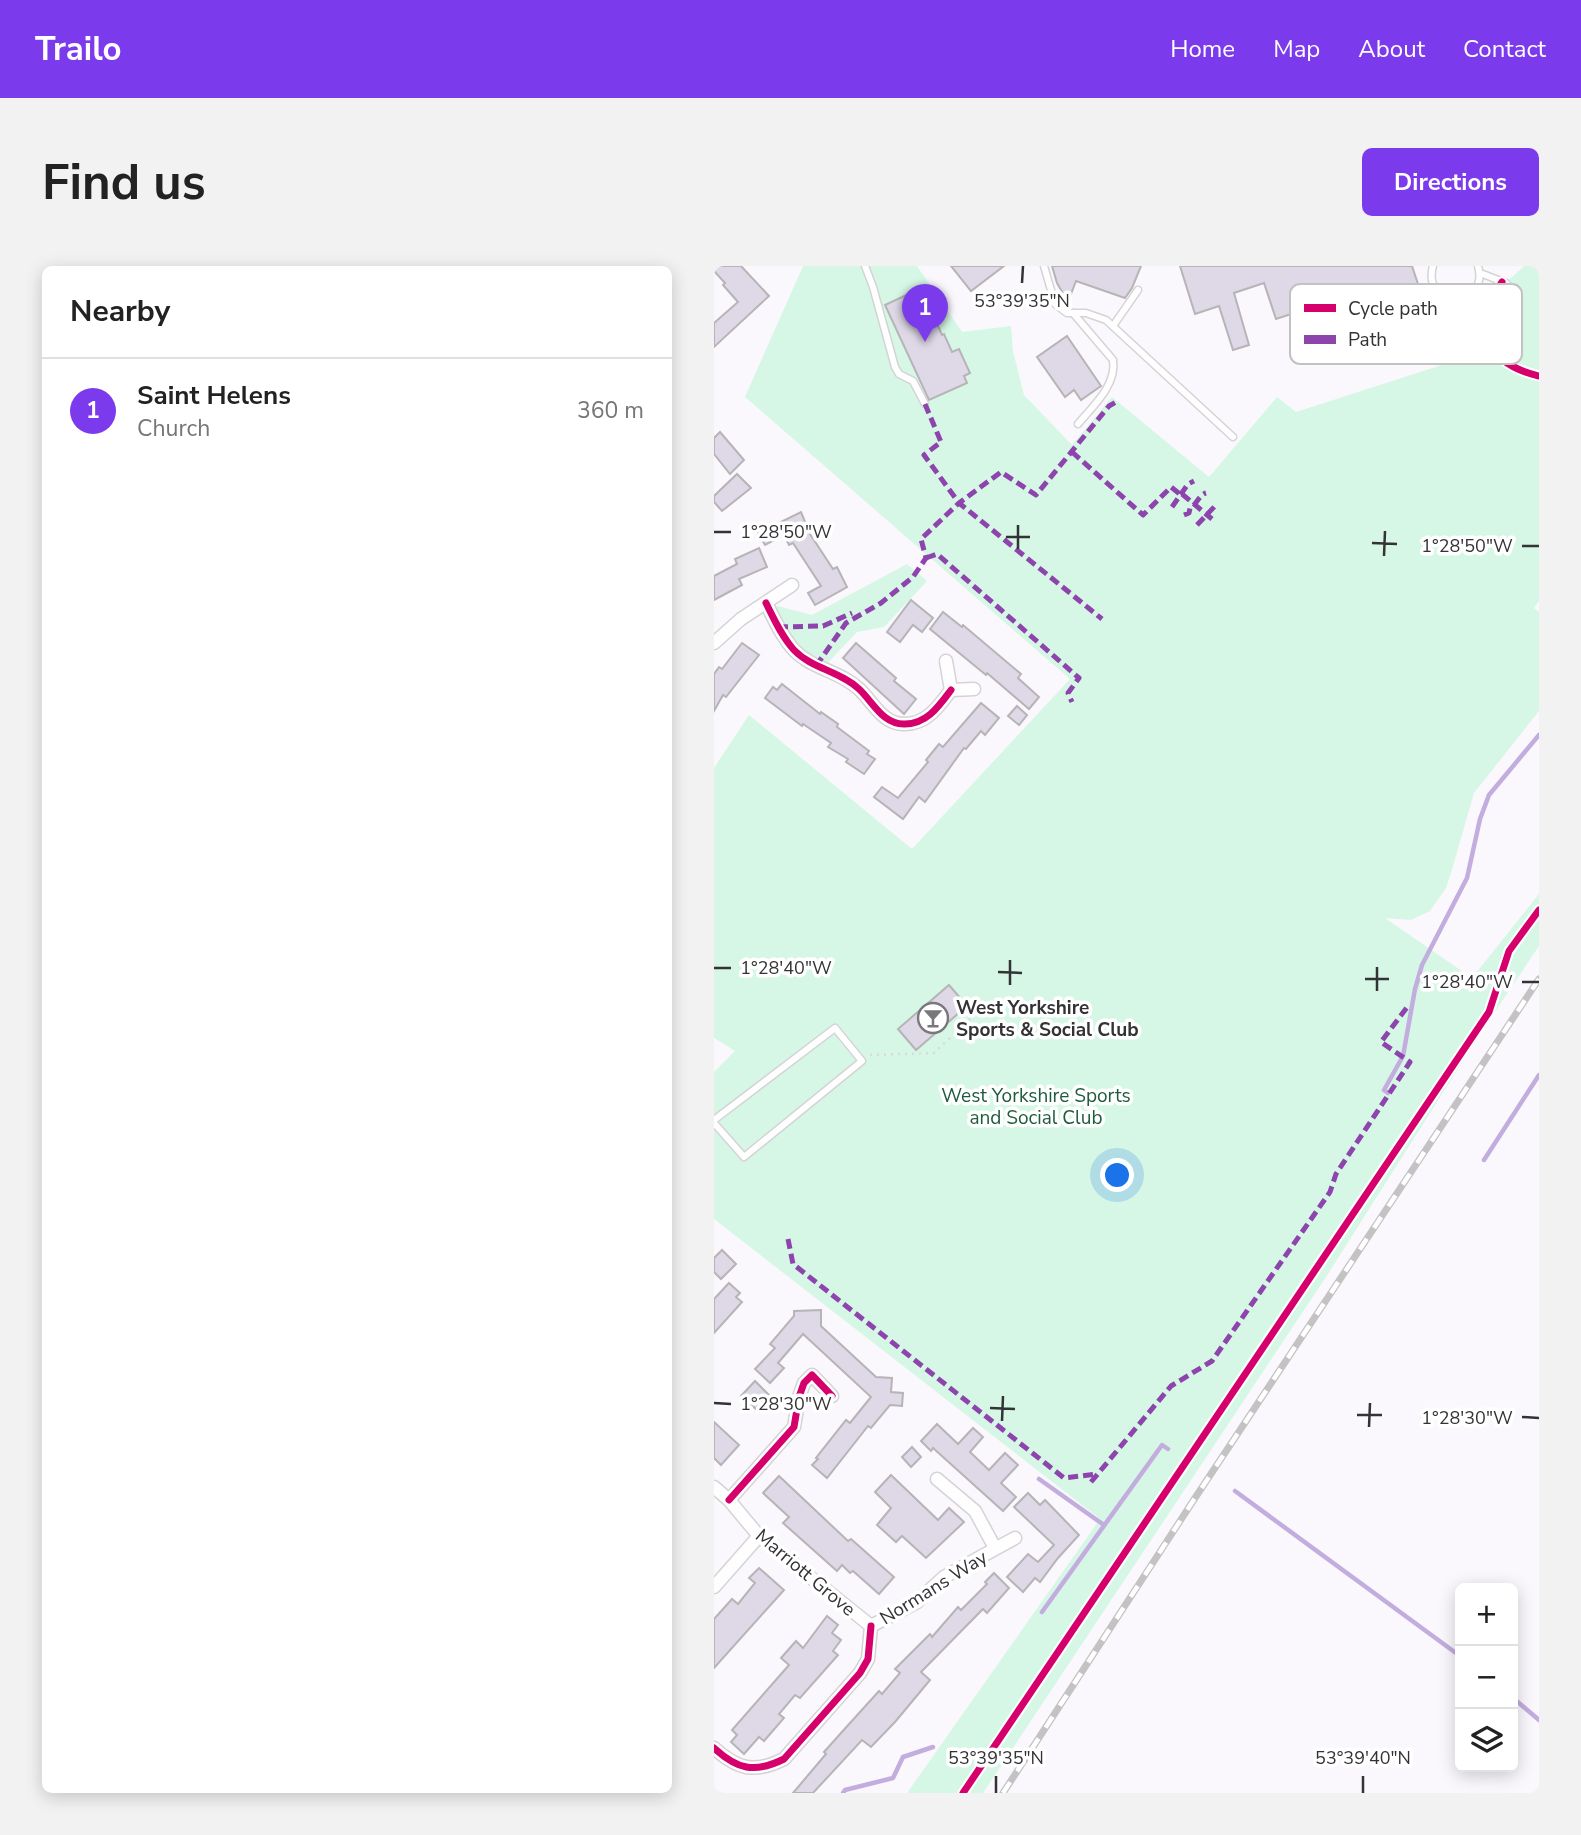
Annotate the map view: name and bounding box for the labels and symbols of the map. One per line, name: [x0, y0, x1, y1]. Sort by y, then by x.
pin: 1: [902, 284, 948, 342]
legend: [1290, 284, 1522, 364]
text: 53°39'35"N: [974, 289, 1070, 313]
text: Cycle path: [1348, 296, 1438, 322]
text: Path: [1348, 327, 1387, 353]
text: 1°28'50"W: [740, 520, 832, 544]
text: 1°28'50"W: [1421, 534, 1513, 558]
text: 1°28'40"W: [740, 956, 832, 980]
text: 1°28'40"W: [1421, 970, 1513, 994]
place label: West Yorkshire Sports & Social Club: [956, 995, 1139, 1043]
bar icon: West Yorkshire Sports & Social Club: [916, 1001, 950, 1035]
park label: West Yorkshire Sports and Social Club: [941, 1083, 1131, 1131]
your location: [1100, 1158, 1134, 1192]
text: 1°28'30"W: [740, 1392, 832, 1416]
text: 1°28'30"W: [1421, 1406, 1513, 1430]
street label: Marriott Grove: [750, 1523, 861, 1622]
street label: Normans Way: [875, 1544, 992, 1631]
text: 53°39'35"N: [948, 1746, 1044, 1770]
text: 53°39'40"N: [1315, 1746, 1411, 1770]

